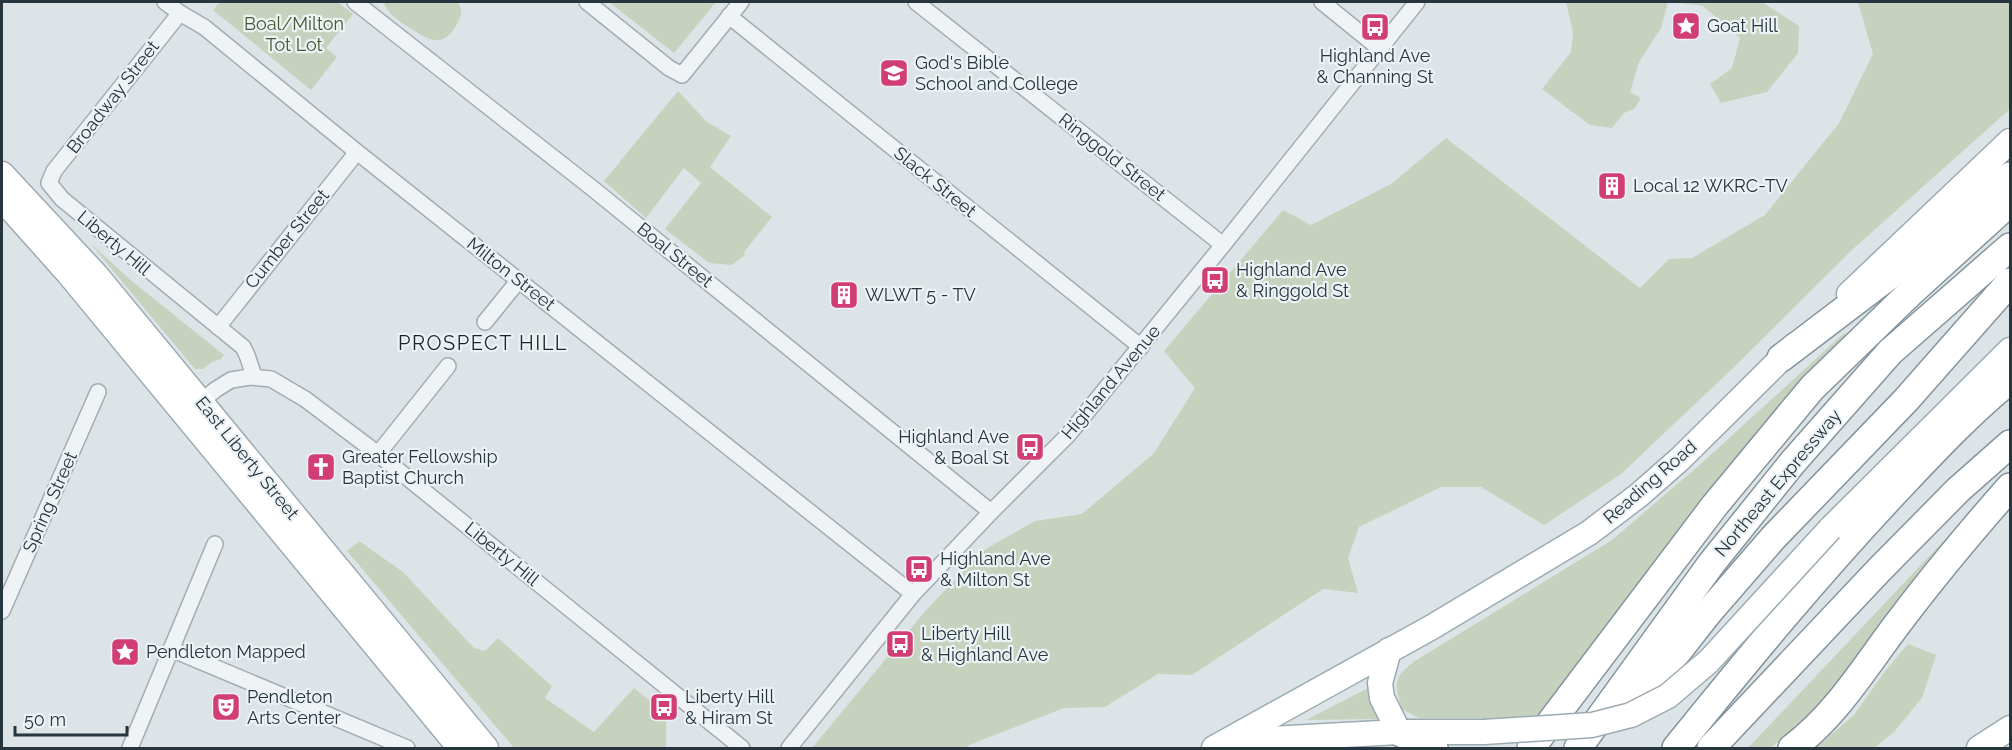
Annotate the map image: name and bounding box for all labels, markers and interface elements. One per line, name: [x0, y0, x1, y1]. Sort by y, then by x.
place icon: Goat Hill: [1670, 10, 1702, 42]
bus stop icon: Highland Ave & Channing St: [1359, 11, 1391, 43]
park label: Boal/Milton Tot Lot: [244, 13, 344, 55]
place label: Goat Hill: [1707, 15, 1778, 36]
street label: Broadway Street: [62, 36, 163, 157]
place label: Highland Ave & Channing St: [1316, 45, 1434, 87]
place label: God's Bible School and College: [915, 52, 1078, 94]
school or university icon: God's Bible School and College: [878, 57, 910, 89]
street label: Ringgold Street: [1055, 108, 1170, 205]
street label: Slack Street: [890, 142, 981, 221]
building icon: Local 12 WKRC-TV: [1596, 170, 1628, 202]
place label: Local 12 WKRC-TV: [1633, 175, 1788, 196]
street label: Cumber Street: [240, 185, 333, 293]
street label: Liberty Hill: [73, 206, 155, 279]
street label: Boal Street: [633, 218, 717, 292]
street label: Milton Street: [463, 233, 560, 315]
place label: Highland Ave & Ringgold St: [1236, 259, 1349, 301]
bus stop icon: Highland Ave & Ringgold St: [1199, 264, 1231, 296]
building icon: WLWT 5 - TV: [828, 279, 860, 311]
place label: WLWT 5 - TV: [865, 284, 976, 305]
street label: Highland Avenue: [1057, 320, 1165, 443]
district label: PROSPECT HILL: [398, 331, 568, 355]
street label: East Liberty Street: [191, 392, 303, 523]
street label: Northeast Expressway: [1710, 405, 1845, 561]
place label: Highland Ave & Boal St: [898, 426, 1009, 468]
bus stop icon: Highland Ave & Boal St: [1014, 431, 1046, 463]
street label: Reading Road: [1599, 436, 1700, 528]
place label: Greater Fellowship Baptist Church: [342, 446, 498, 488]
street label: Spring Street: [18, 448, 81, 556]
church icon: Greater Fellowship Baptist Church: [305, 451, 337, 483]
street label: Liberty Hill: [461, 517, 544, 590]
place label: Highland Ave & Milton St: [940, 548, 1051, 590]
bus stop icon: Highland Ave & Milton St: [903, 553, 935, 585]
place label: Liberty Hill & Highland Ave: [921, 623, 1049, 665]
bus stop icon: Liberty Hill & Highland Ave: [884, 628, 916, 660]
place icon: Pendleton Mapped: [109, 636, 141, 668]
place label: Pendleton Mapped: [146, 641, 306, 662]
place label: Pendleton Arts Center: [247, 686, 342, 728]
place label: Liberty Hill & Hiram St: [685, 686, 774, 728]
theatre icon: Pendleton Arts Center: [210, 691, 242, 723]
bus stop icon: Liberty Hill & Hiram St: [648, 691, 680, 723]
scale bar: [15, 699, 128, 737]
text: 50 m: [24, 709, 66, 730]

